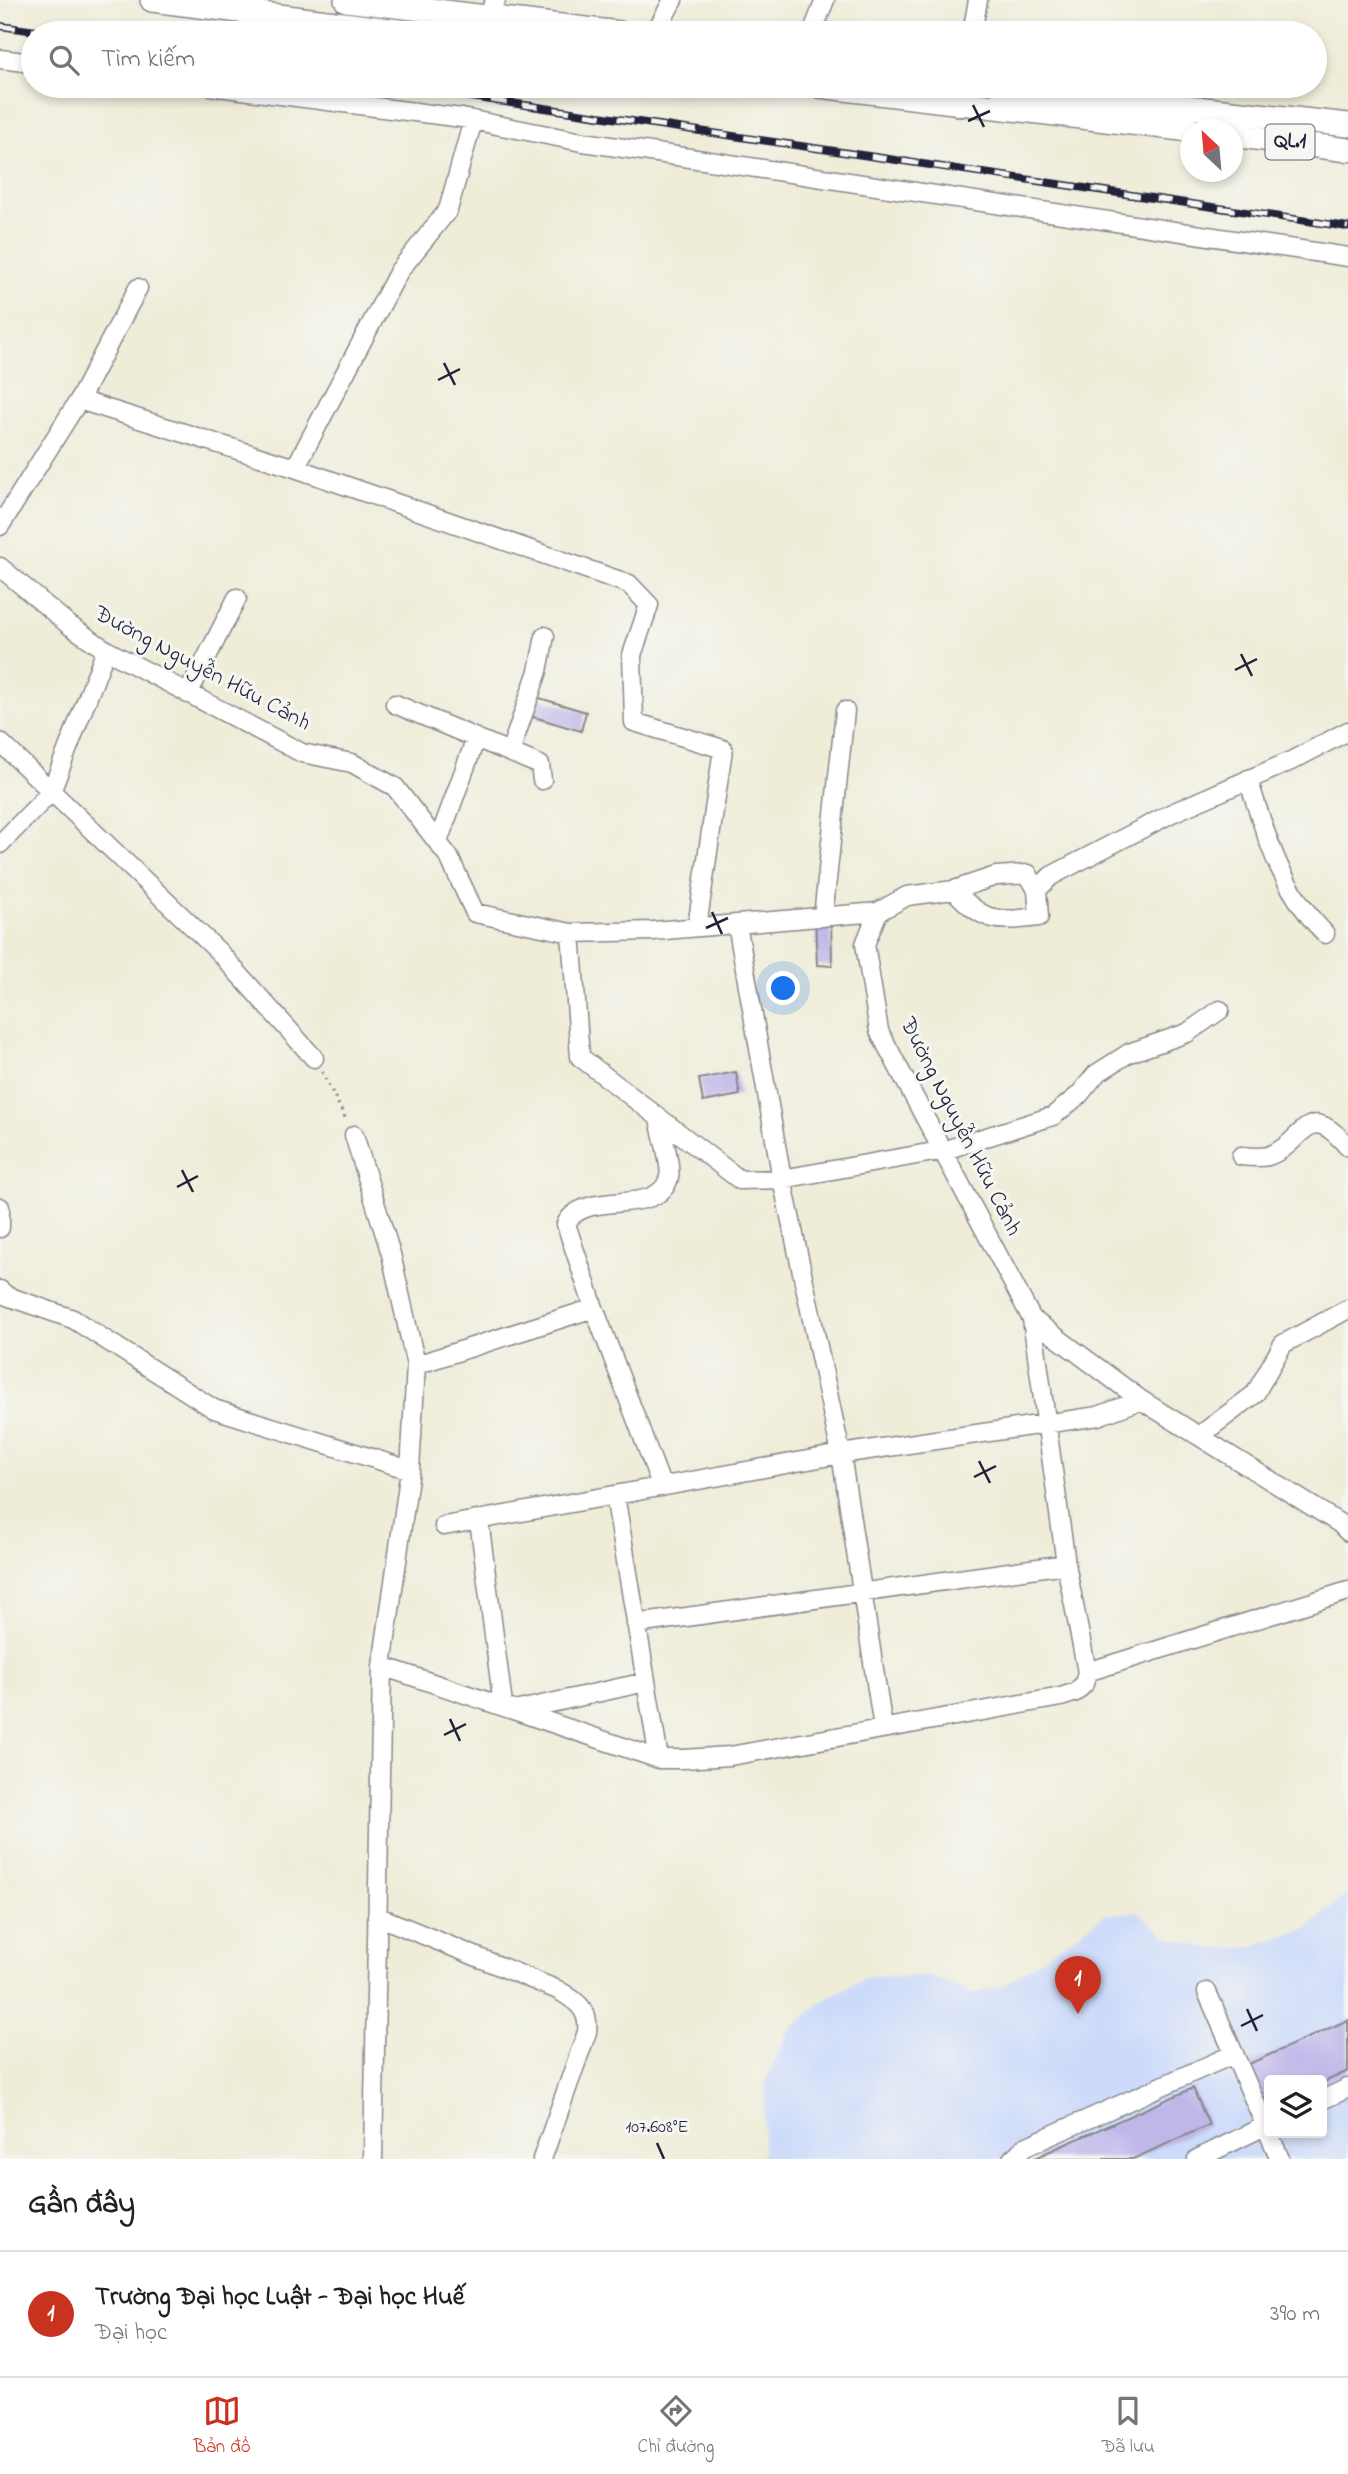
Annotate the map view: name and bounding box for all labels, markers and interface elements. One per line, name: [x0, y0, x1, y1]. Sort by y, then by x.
search box: [21, 21, 1327, 98]
icon: search: [45, 41, 83, 79]
text: Tìm kiếm: [101, 41, 195, 79]
north arrow: [1180, 119, 1243, 182]
road number: QL.1: [1266, 124, 1314, 160]
street label: Đường Nguyễn Hữu Cảnh: [86, 597, 316, 742]
your location: [766, 971, 800, 1005]
street label: Đường Nguyễn Hữu Cảnh: [888, 1011, 1029, 1243]
pin: 1: [1055, 1956, 1101, 2014]
map controls: [1264, 2075, 1327, 2138]
button: layers: [1264, 2075, 1327, 2138]
text: 107.608°E: [626, 2115, 688, 2141]
text: Gần đây: [28, 2183, 135, 2227]
text: Trường Đại học Luật - Đại học Huế: [95, 2279, 464, 2317]
text: 1: [47, 2298, 55, 2331]
text: 390 m: [1270, 2298, 1320, 2331]
text: Đại học: [95, 2317, 167, 2350]
tab: Bản đồ: [193, 2392, 251, 2461]
tab: Chỉ đường: [638, 2392, 714, 2461]
tab: Đã lưu: [1101, 2392, 1155, 2461]

